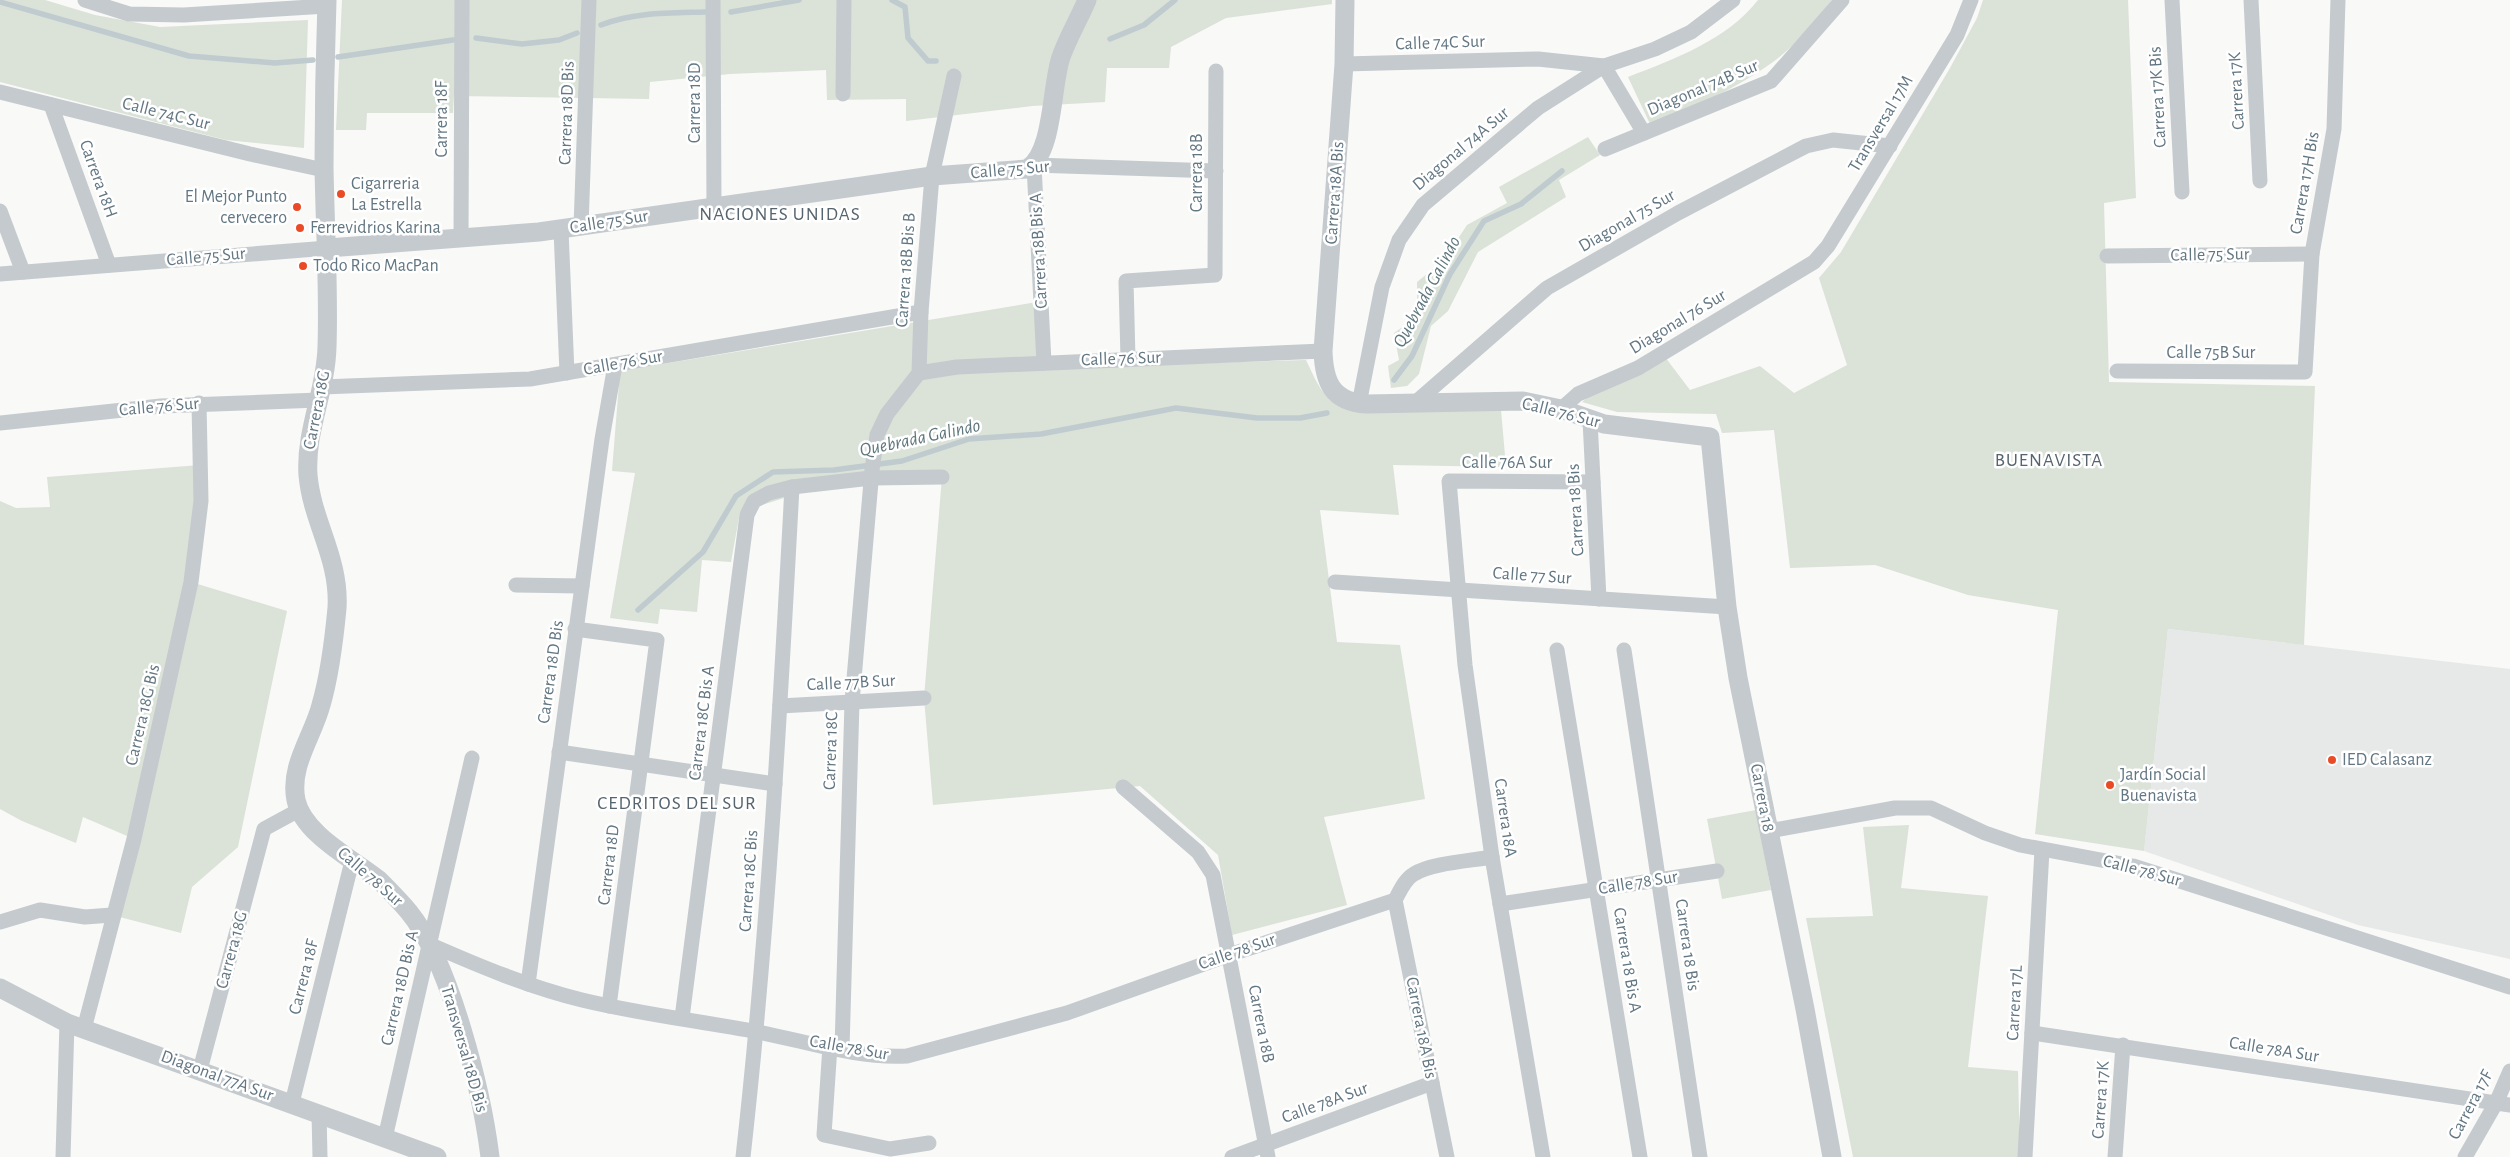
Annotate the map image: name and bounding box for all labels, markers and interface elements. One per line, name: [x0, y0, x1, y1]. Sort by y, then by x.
street label: Calle 74C Sur: [1395, 32, 1485, 54]
street label: Carrera 17K Bis: [2146, 46, 2170, 148]
street label: Carrera 17K: [2226, 51, 2248, 130]
street label: Diagonal 74B Sur: [1645, 56, 1761, 120]
street label: Carrera 18D Bis: [556, 61, 578, 165]
street label: Carrera 18D: [686, 63, 704, 143]
street label: Transversal 17M: [1845, 73, 1917, 175]
street label: Carrera 18F: [433, 80, 451, 157]
street label: Calle 74C Sur: [120, 94, 212, 134]
street label: Diagonal 74A Sur: [1409, 104, 1513, 194]
street label: Carrera 17H Bis: [2287, 130, 2323, 236]
street label: Carrera 18B: [1188, 134, 1206, 212]
street label: Carrera 18H: [76, 138, 120, 220]
street label: Carrera 18A Bis: [1322, 141, 1348, 245]
street label: Calle 75 Sur: [970, 158, 1050, 182]
place label: Cigarreria La Estrella: [351, 175, 422, 214]
street label: Diagonal 75 Sur: [1576, 186, 1678, 256]
place label: El Mejor Punto cervecero: [185, 188, 287, 227]
marker: Cigarreria La Estrella: [335, 188, 347, 200]
street label: Carrera 18B Bis A: [1027, 192, 1051, 309]
marker: El Mejor Punto cervecero: [291, 201, 303, 213]
district label: NACIONES UNIDAS: [699, 205, 861, 224]
street label: Calle 75 Sur: [569, 207, 650, 237]
street label: Carrera 18B Bis B: [893, 212, 919, 328]
place label: Ferrevidrios Karina: [310, 219, 441, 237]
marker: Ferrevidrios Karina: [294, 222, 306, 234]
water label: Quebrada Galindo: [1390, 233, 1464, 351]
street label: Calle 75 Sur: [166, 245, 246, 269]
street label: Calle 75 Sur: [2170, 245, 2250, 265]
place label: Todo Rico MacPan: [313, 257, 439, 275]
marker: Todo Rico MacPan: [297, 260, 309, 272]
street label: Diagonal 76 Sur: [1627, 286, 1730, 358]
street label: Calle 75B Sur: [2167, 344, 2256, 362]
street label: Calle 76 Sur: [582, 347, 664, 379]
street label: Calle 76 Sur: [1081, 349, 1162, 369]
street label: Carrera 18G: [301, 369, 333, 451]
street label: Calle 76 Sur: [118, 395, 200, 419]
street label: Calle 76 Sur: [1520, 395, 1602, 431]
water label: Quebrada Galindo: [858, 416, 982, 460]
district label: BUENAVISTA: [1995, 451, 2103, 470]
street label: Calle 76A Sur: [1462, 454, 1552, 472]
street label: Carrera 18 Bis: [1565, 463, 1587, 557]
street label: Calle 77 Sur: [1492, 564, 1572, 588]
street label: Carrera 18D Bis: [535, 619, 567, 725]
street label: Carrera 18G Bis: [123, 663, 163, 767]
street label: Carrera 18C Bis A: [686, 664, 718, 781]
street label: Calle 77B Sur: [806, 672, 896, 694]
street label: Carrera 18C: [821, 711, 841, 791]
place label: IED Calasanz: [2342, 751, 2432, 769]
marker: IED Calasanz: [2326, 754, 2338, 766]
street label: Carrera 18: [1747, 762, 1777, 834]
place label: Jardín Social Buenavista: [2120, 766, 2206, 805]
street label: Carrera 18A: [1491, 777, 1520, 859]
marker: Jardín Social Buenavista: [2104, 779, 2116, 791]
district label: CEDRITOS DEL SUR: [597, 794, 757, 813]
street label: Carrera 18D: [595, 824, 623, 906]
street label: Carrera 18C Bis: [736, 829, 762, 933]
street label: Calle 78 Sur: [334, 844, 406, 910]
street label: Calle 78 Sur: [2101, 852, 2183, 890]
street label: Calle 78 Sur: [1597, 868, 1679, 898]
street label: Carrera 18 Bis: [1672, 898, 1702, 992]
street label: Carrera 18 Bis A: [1610, 906, 1644, 1014]
street label: Carrera 18G: [213, 909, 251, 991]
street label: Carrera 18D Bis A: [378, 928, 422, 1047]
street label: Calle 78 Sur: [1196, 930, 1278, 974]
street label: Carrera 18F: [286, 937, 322, 1016]
street label: Carrera 17L: [2004, 964, 2026, 1041]
street label: Carrera 18A Bis: [1402, 976, 1440, 1080]
street label: Transversal 18D Bis: [437, 983, 491, 1115]
street label: Carrera 18B: [1245, 984, 1277, 1064]
street label: Calle 78 Sur: [808, 1032, 890, 1064]
street label: Calle 78A Sur: [2228, 1034, 2320, 1066]
street label: Diagonal 77A Sur: [158, 1047, 276, 1105]
street label: Carrera 17K: [2089, 1060, 2113, 1139]
street label: Carrera 17F: [2445, 1067, 2497, 1143]
street label: Calle 78A Sur: [1279, 1079, 1371, 1127]

